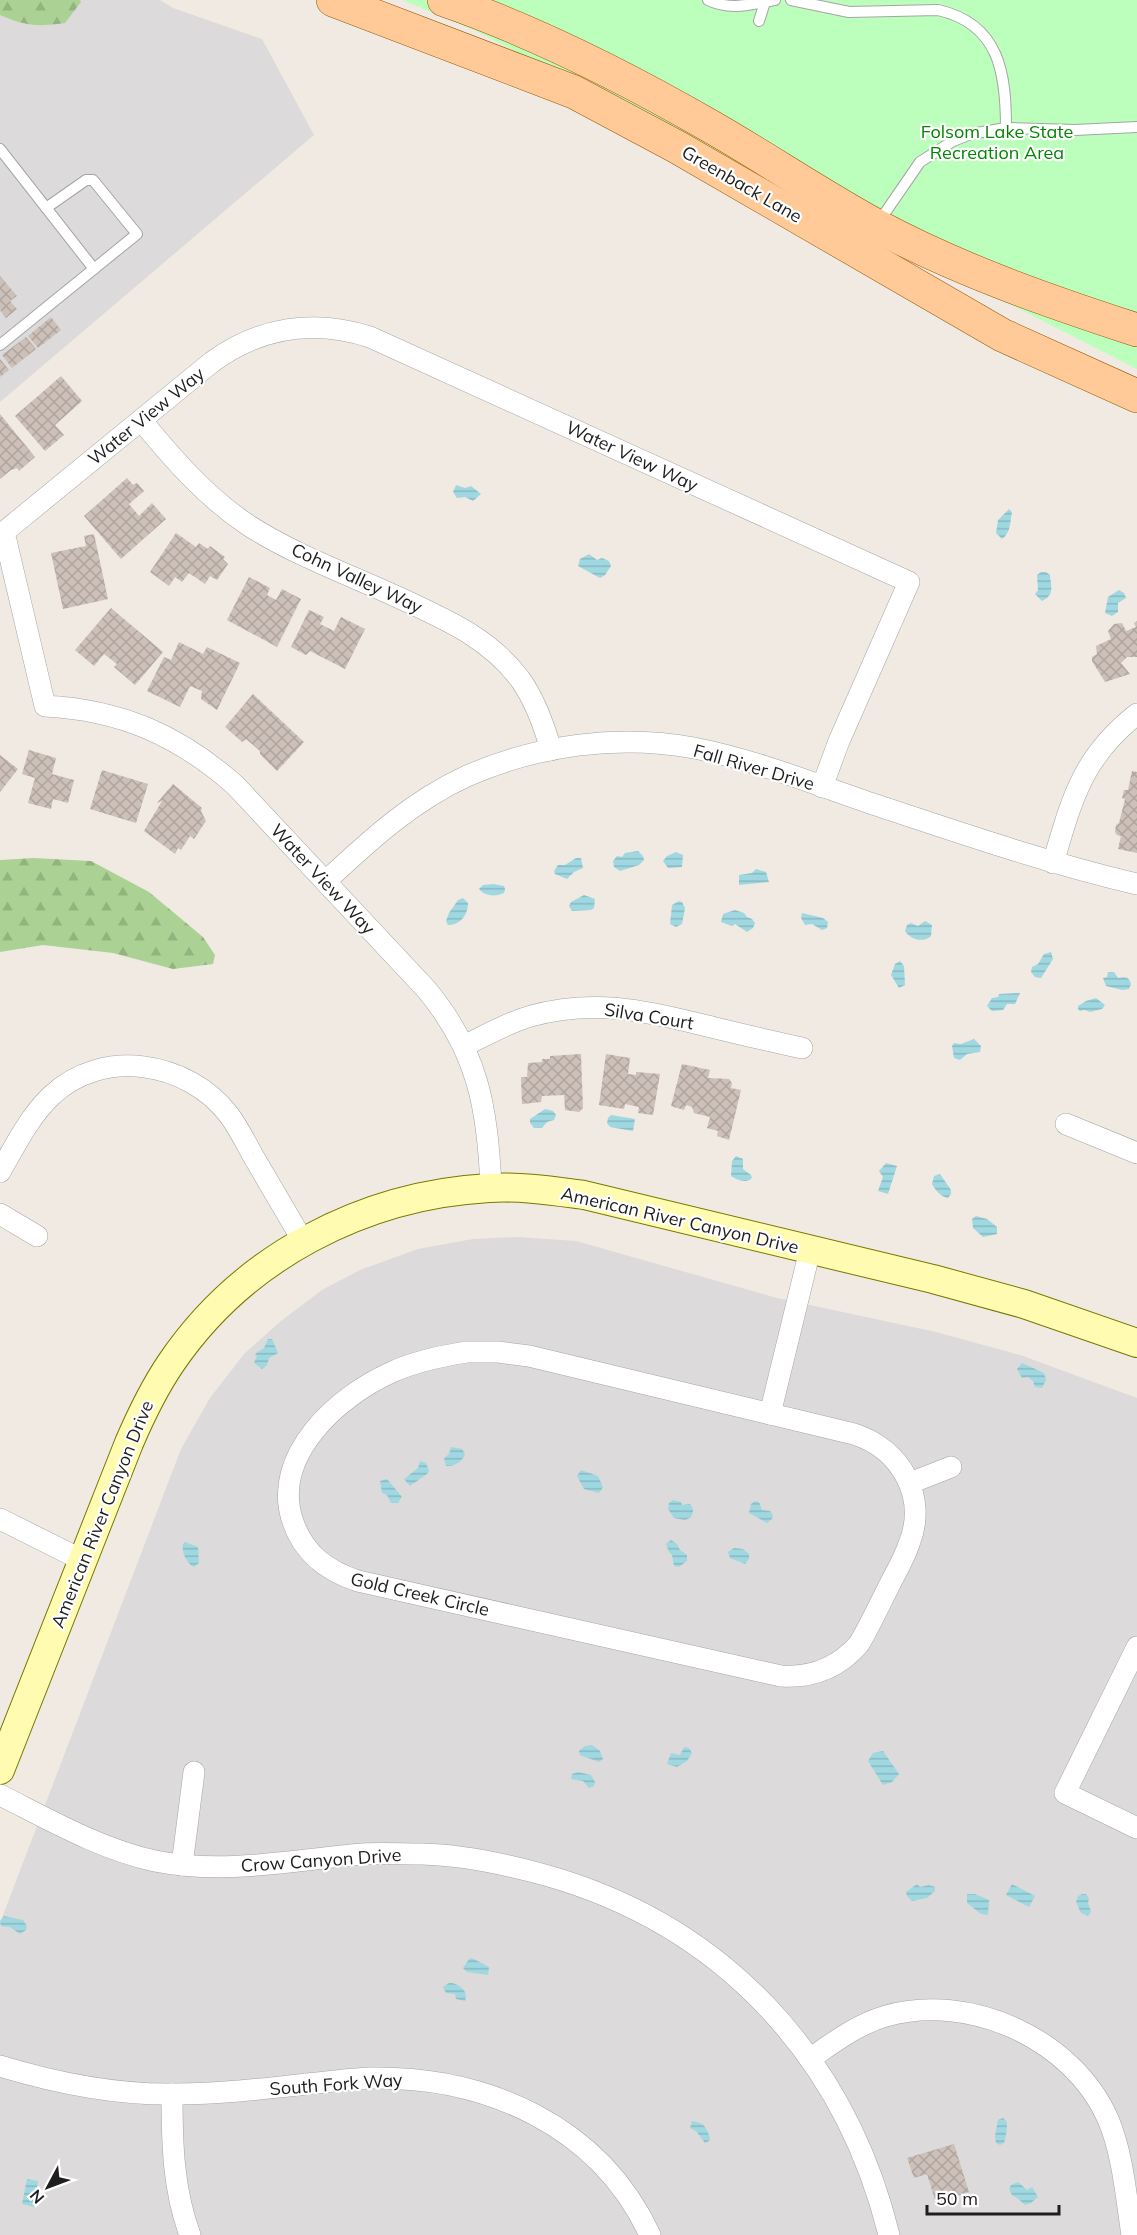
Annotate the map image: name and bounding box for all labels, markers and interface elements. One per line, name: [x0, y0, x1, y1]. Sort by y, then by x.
park label: Folsom Lake State Recreation Area: [921, 120, 1073, 164]
street label: Greenback Lane: [678, 140, 806, 228]
street label: Water View Way: [83, 362, 209, 470]
street label: Water View Way: [562, 415, 702, 497]
street label: Cohn Valley Way: [288, 538, 427, 619]
street label: Fall River Drive: [691, 739, 817, 795]
street label: Water View Way: [266, 819, 381, 940]
street label: Silva Court: [603, 998, 695, 1034]
street label: American River Canyon Drive: [559, 1181, 801, 1259]
street label: American River Canyon Drive: [46, 1397, 158, 1631]
street label: Gold Creek Circle: [348, 1567, 492, 1621]
street label: Crow Canyon Drive: [240, 1843, 402, 1877]
street label: South Fork Way: [269, 2068, 404, 2100]
north arrow: [18, 2157, 78, 2217]
scale bar: [927, 2178, 1059, 2216]
text: N: [25, 2186, 48, 2208]
text: 50 m: [936, 2187, 978, 2210]

